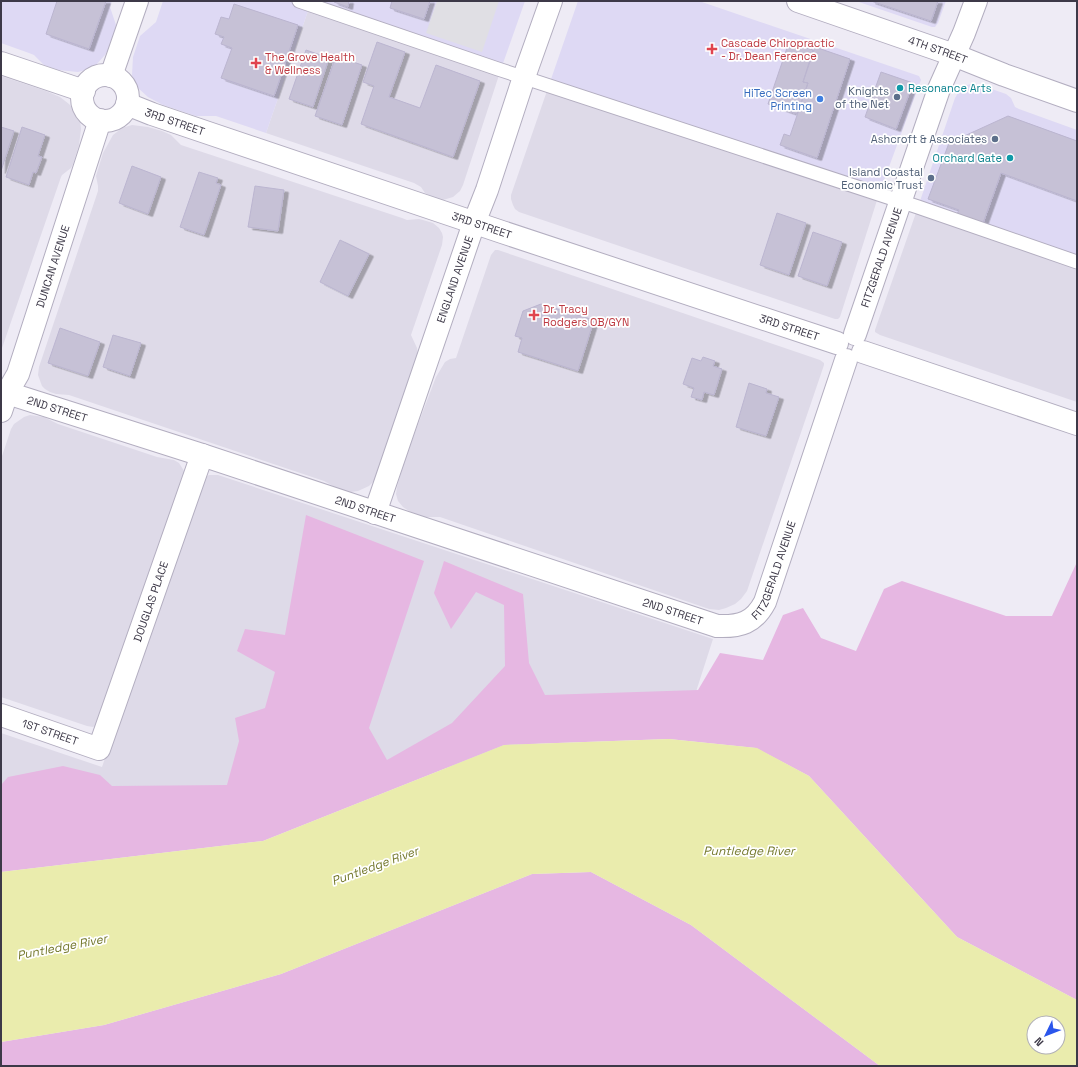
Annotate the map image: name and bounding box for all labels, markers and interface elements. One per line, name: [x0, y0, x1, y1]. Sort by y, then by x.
street label: 4TH STREET: [906, 33, 970, 67]
place label: Cascade Chiropractic - Dr. Dean Ference: [721, 36, 834, 63]
marker: Cascade Chiropractic - Dr. Dean Ference: [706, 43, 718, 55]
place label: The Grove Health & Wellness: [265, 50, 355, 77]
marker: The Grove Health & Wellness: [250, 57, 262, 69]
place label: Resonance Arts: [908, 81, 992, 95]
marker: Resonance Arts: [895, 83, 905, 93]
place label: Knights of the Net: [835, 84, 889, 111]
place label: HiTec Screen Printing: [744, 86, 812, 113]
marker: Knights of the Net: [892, 92, 902, 102]
marker: HiTec Screen Printing: [815, 94, 825, 104]
street label: 3RD STREET: [143, 105, 207, 138]
place label: Ashcroft & Associates: [871, 132, 987, 146]
marker: Ashcroft & Associates: [990, 134, 1000, 144]
place label: Orchard Gate: [933, 151, 1002, 165]
marker: Orchard Gate: [1005, 153, 1015, 163]
place label: Island Coastal Economic Trust: [841, 165, 923, 192]
marker: Island Coastal Economic Trust: [926, 173, 936, 183]
street label: FITZGERALD AVENUE: [858, 206, 905, 309]
street label: 3RD STREET: [450, 209, 514, 242]
street label: DUNCAN AVENUE: [33, 223, 73, 310]
street label: ENGLAND AVENUE: [433, 234, 476, 325]
place label: Dr. Tracy Rodgers OB/GYN: [543, 302, 629, 329]
marker: Dr. Tracy Rodgers OB/GYN: [528, 309, 540, 321]
street label: 3RD STREET: [758, 311, 822, 344]
street label: 2ND STREET: [25, 393, 90, 425]
street label: 2ND STREET: [333, 493, 398, 526]
street label: FITZGERALD AVENUE: [748, 519, 799, 623]
street label: DOUGLAS PLACE: [130, 559, 171, 644]
street label: 2ND STREET: [641, 595, 705, 628]
street label: 1ST STREET: [20, 716, 81, 748]
water label: Puntledge River: [329, 842, 422, 889]
water label: Puntledge River: [703, 843, 796, 859]
water label: Puntledge River: [16, 930, 110, 964]
north arrow: [1026, 1015, 1066, 1055]
text: N: [1031, 1034, 1046, 1049]

